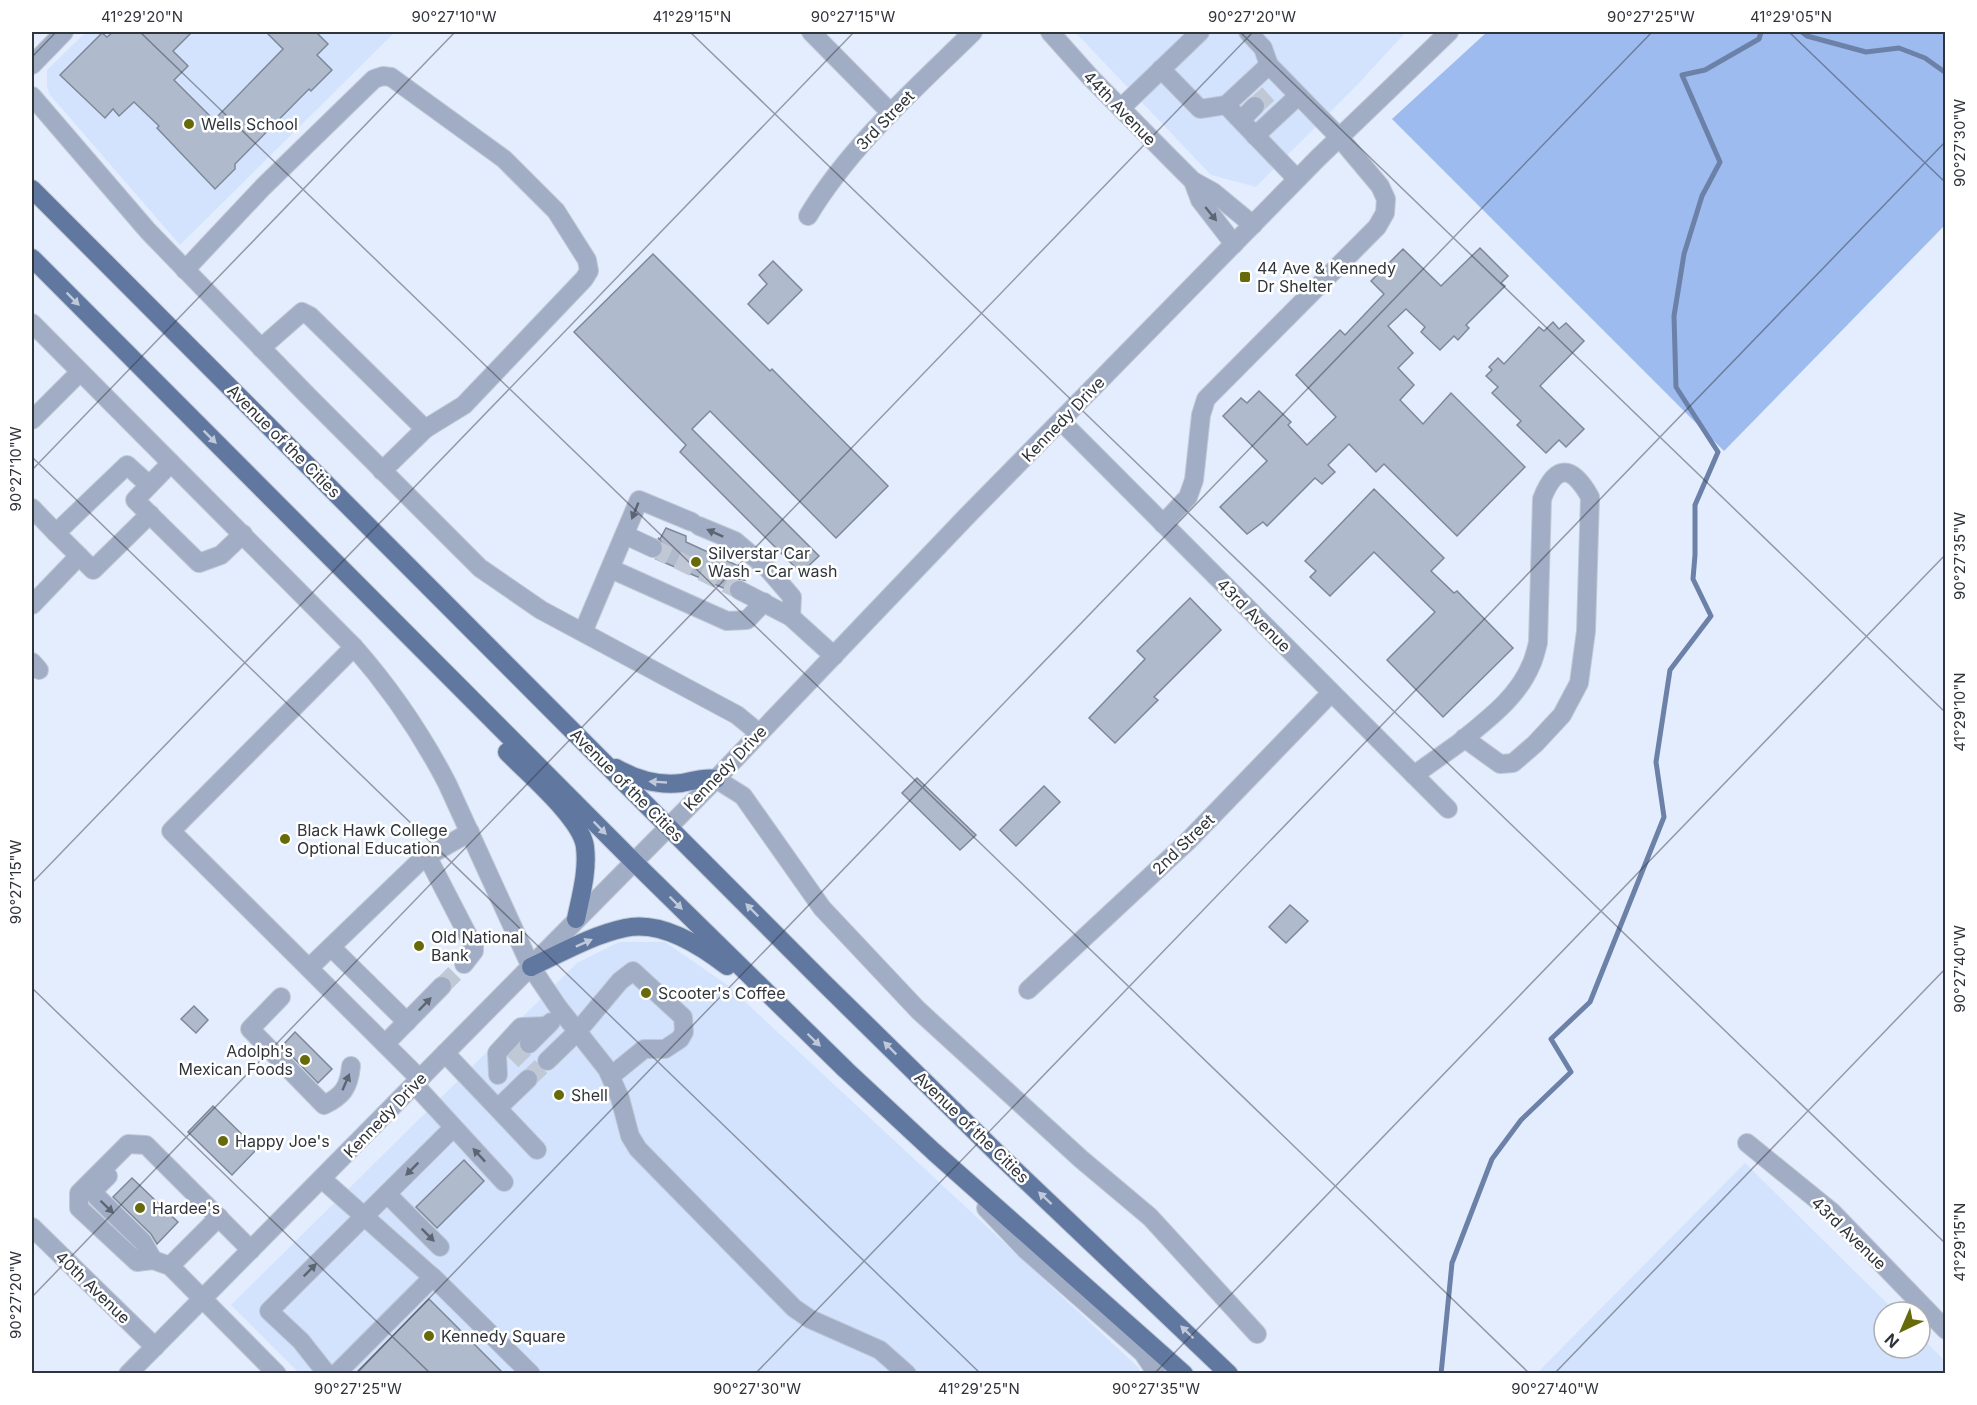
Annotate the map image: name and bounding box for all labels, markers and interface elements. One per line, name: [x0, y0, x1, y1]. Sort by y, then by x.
text: 41°29'20"N: [101, 7, 183, 26]
text: 90°27'10"W: [411, 7, 497, 26]
text: 41°29'15"N: [653, 7, 731, 26]
text: 90°27'15"W: [811, 7, 896, 26]
text: 90°27'20"W: [1208, 7, 1296, 26]
text: 90°27'25"W: [1607, 7, 1695, 26]
text: 41°29'05"N: [1750, 7, 1832, 26]
street label: 44th Avenue: [1079, 66, 1161, 150]
street label: 3rd Street: [852, 86, 918, 154]
text: 90°27'30"W: [1950, 99, 1969, 187]
place label: Wells School: [201, 114, 298, 134]
marker: Wells School: [182, 117, 196, 131]
one-way arrow: [1205, 206, 1218, 222]
place label: 44 Ave & Kennedy Dr Shelter: [1257, 258, 1396, 296]
marker: 44 Ave & Kennedy Dr Shelter: [1238, 270, 1252, 284]
one-way arrow: [65, 292, 79, 306]
street label: Kennedy Drive: [1017, 372, 1109, 466]
street label: Avenue of the Cities: [223, 380, 345, 502]
text: 90°27'10"W: [6, 426, 25, 512]
one-way arrow: [203, 430, 217, 444]
one-way arrow: [630, 502, 639, 520]
text: 90°27'35"W: [1950, 512, 1969, 600]
one-way arrow: [707, 528, 724, 537]
place label: Silverstar Car Wash - Car wash: [708, 543, 837, 581]
marker: Silverstar Car Wash - Car wash: [689, 555, 703, 569]
street label: 43rd Avenue: [1213, 574, 1295, 656]
text: 41°29'10"N: [1950, 672, 1969, 752]
street label: Kennedy Drive: [679, 721, 771, 815]
street label: Avenue of the Cities: [566, 724, 688, 846]
one-way arrow: [648, 778, 667, 787]
street label: 2nd Street: [1148, 809, 1218, 879]
place label: Black Hawk College Optional Education: [297, 820, 448, 858]
one-way arrow: [593, 820, 607, 834]
marker: Black Hawk College Optional Education: [278, 832, 292, 846]
text: 90°27'15"W: [6, 839, 25, 924]
one-way arrow: [668, 896, 683, 910]
one-way arrow: [745, 904, 759, 918]
text: 90°27'40"W: [1950, 925, 1969, 1013]
place label: Old National Bank: [431, 927, 523, 965]
one-way arrow: [575, 938, 593, 947]
marker: Old National Bank: [412, 939, 426, 953]
place label: Scooter's Coffee: [658, 983, 785, 1003]
marker: Scooter's Coffee: [639, 986, 653, 1000]
one-way arrow: [417, 997, 431, 1011]
one-way arrow: [807, 1033, 822, 1047]
place label: Adolph's Mexican Foods: [178, 1041, 293, 1079]
one-way arrow: [882, 1041, 897, 1055]
marker: Adolph's Mexican Foods: [298, 1053, 312, 1067]
street label: Avenue of the Cities: [910, 1067, 1034, 1187]
street label: Kennedy Drive: [339, 1068, 431, 1162]
one-way arrow: [341, 1073, 351, 1091]
place label: Shell: [571, 1085, 608, 1105]
marker: Shell: [552, 1088, 566, 1102]
place label: Happy Joe's: [235, 1131, 330, 1151]
marker: Happy Joe's: [216, 1134, 230, 1148]
one-way arrow: [473, 1148, 486, 1163]
one-way arrow: [405, 1162, 419, 1177]
one-way arrow: [1038, 1191, 1053, 1205]
street label: 43rd Avenue: [1807, 1192, 1891, 1274]
place label: Hardee's: [152, 1198, 220, 1218]
one-way arrow: [100, 1200, 114, 1214]
marker: Hardee's: [133, 1201, 147, 1215]
text: 41°29'15"N: [1950, 1203, 1969, 1281]
one-way arrow: [421, 1228, 435, 1242]
street label: 40th Avenue: [52, 1246, 134, 1328]
text: 90°27'20"W: [6, 1251, 25, 1339]
one-way arrow: [303, 1263, 317, 1277]
north arrow: [1872, 1300, 1932, 1360]
one-way arrow: [1179, 1325, 1194, 1339]
place label: Kennedy Square: [441, 1326, 566, 1346]
marker: Kennedy Square: [422, 1329, 436, 1343]
text: N: [1880, 1329, 1903, 1352]
text: 90°27'25"W: [314, 1379, 402, 1398]
text: 90°27'30"W: [713, 1379, 801, 1398]
text: 41°29'25"N: [938, 1379, 1020, 1398]
text: 90°27'35"W: [1112, 1379, 1200, 1398]
text: 90°27'40"W: [1511, 1379, 1599, 1398]

